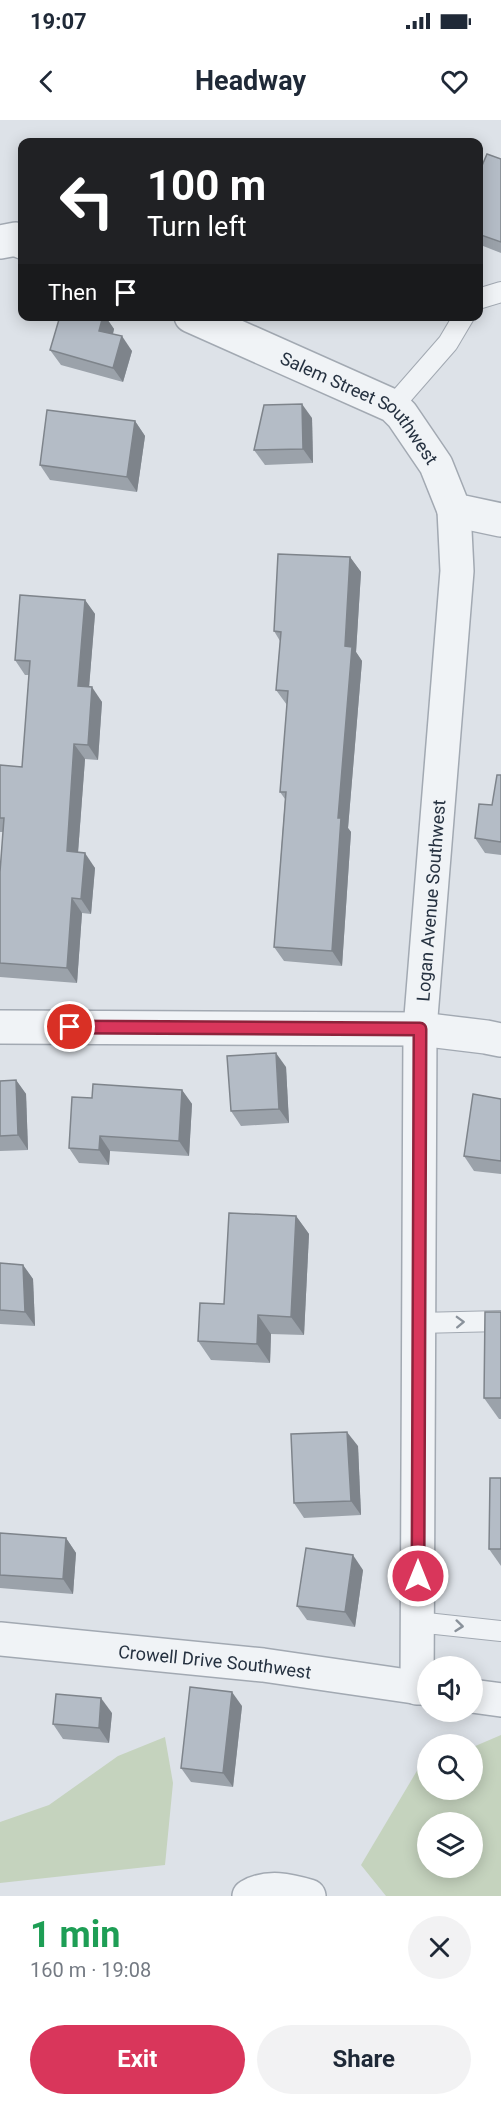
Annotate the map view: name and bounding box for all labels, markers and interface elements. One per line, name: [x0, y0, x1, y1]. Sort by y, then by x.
text: 19:07: [30, 9, 87, 34]
icon: back: [30, 65, 63, 98]
text: Headway: [195, 65, 306, 97]
icon: heart: [438, 65, 471, 98]
text: 100 m: [147, 161, 266, 210]
icon: left: [48, 162, 126, 240]
text: Turn left: [147, 211, 247, 243]
icon: arrive: [109, 276, 142, 309]
text: Then: [48, 280, 97, 305]
street label: Salem Street Southwest: [277, 347, 443, 468]
street label: Logan Avenue Southwest: [412, 798, 449, 1002]
pin: [44, 1001, 95, 1052]
icon: arrive: [53, 1010, 86, 1043]
one-way arrow: [455, 1316, 464, 1329]
position arrow: [386, 1544, 450, 1608]
one-way arrow: [455, 1619, 464, 1632]
street label: Crowell Drive Southwest: [117, 1640, 313, 1682]
map controls: [417, 1656, 483, 1878]
button: sound: [417, 1656, 483, 1722]
button: search: [417, 1734, 483, 1800]
button: layers: [417, 1812, 483, 1878]
text: 1 min: [30, 1914, 121, 1956]
button: close: [408, 1916, 471, 1979]
text: 160 m · 19:08: [30, 1958, 151, 1982]
button: Exit: [30, 2025, 245, 2094]
button: Share: [257, 2025, 471, 2094]

